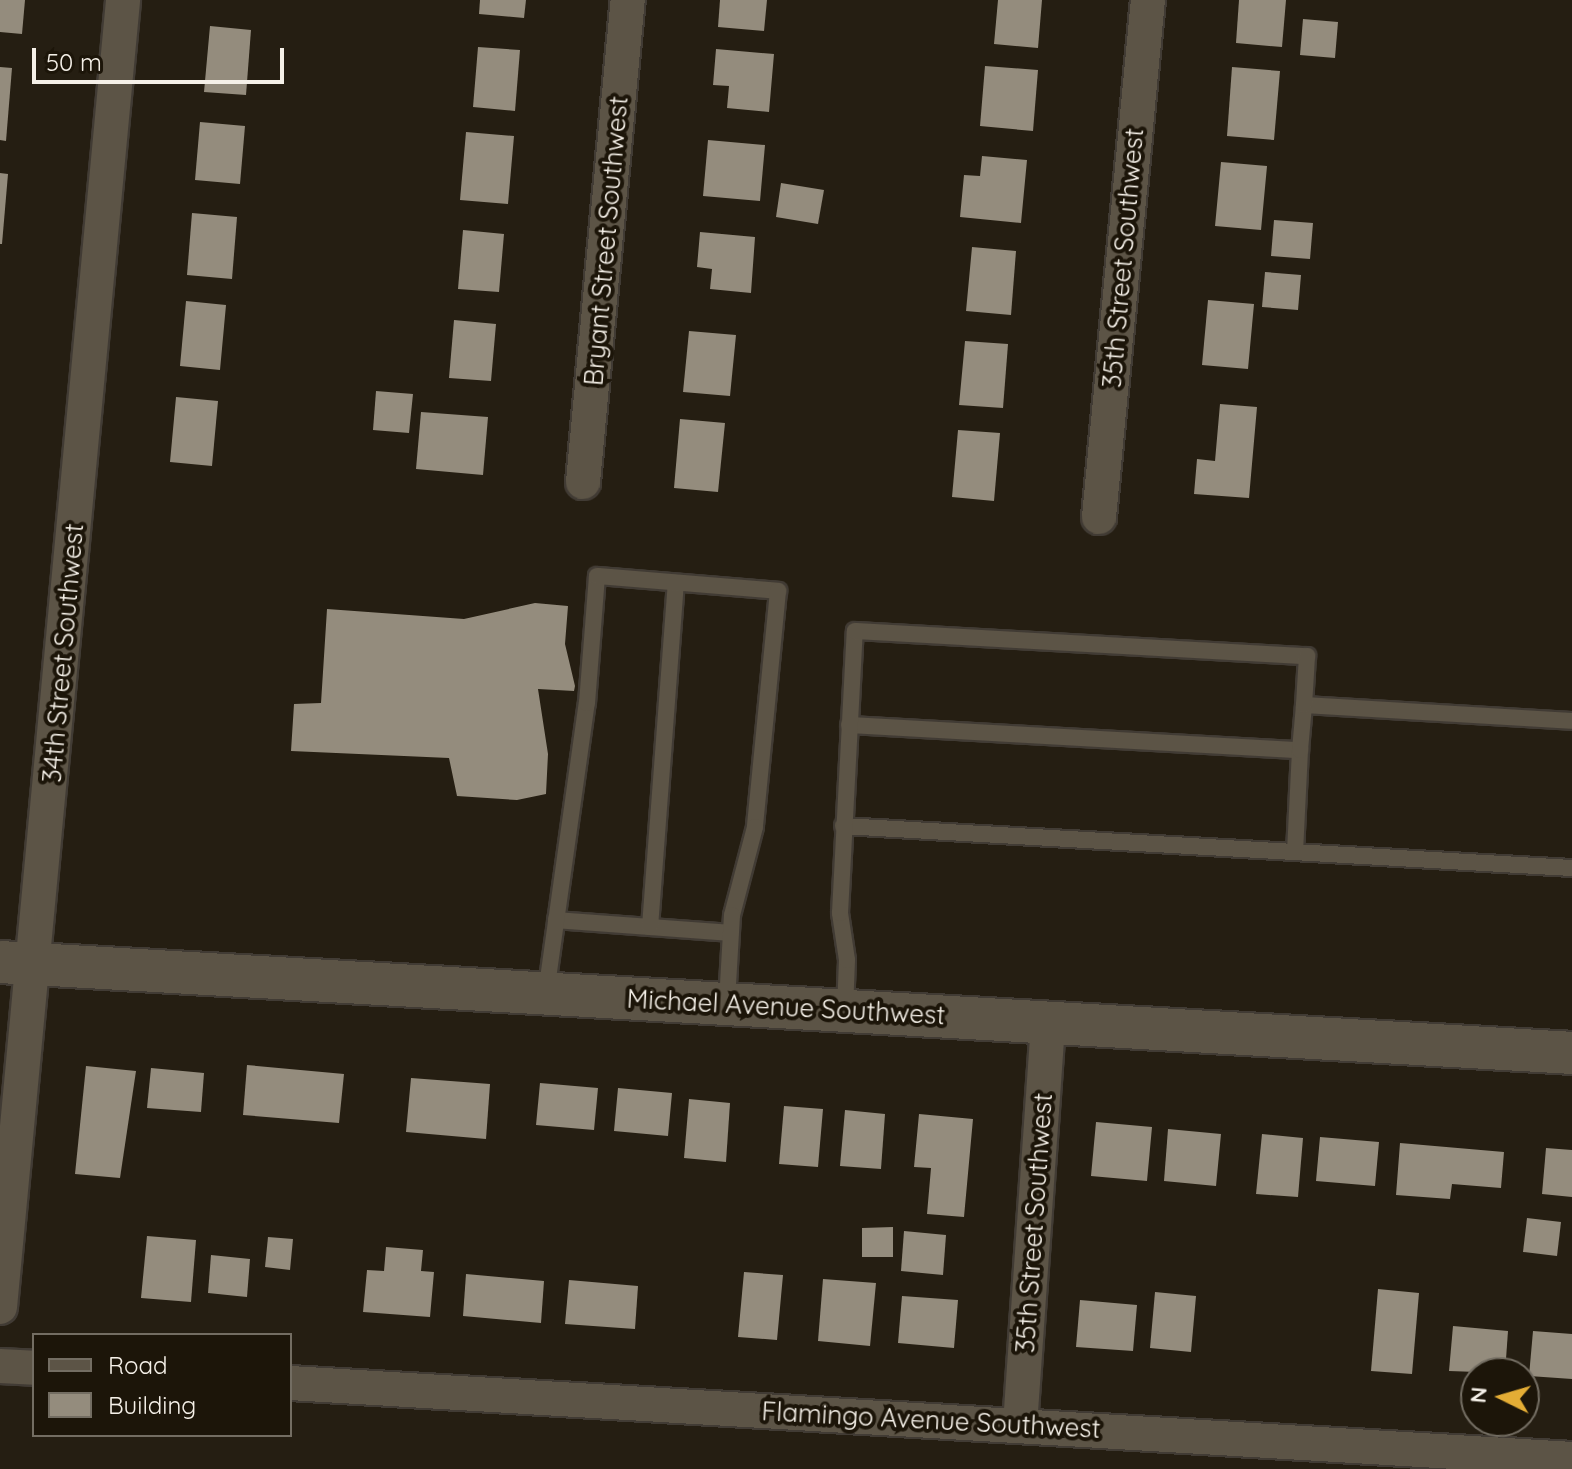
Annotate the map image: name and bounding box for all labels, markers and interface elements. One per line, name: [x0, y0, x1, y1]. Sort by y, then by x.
scale bar: [36, 32, 288, 82]
text: 50 m: [46, 47, 102, 77]
street label: Bryant Street Southwest: [578, 95, 634, 387]
street label: 35th Street Southwest: [1096, 127, 1150, 389]
street label: 34th Street Southwest: [36, 522, 90, 784]
street label: Michael Avenue Southwest: [626, 983, 946, 1031]
street label: 35th Street Southwest: [1009, 1092, 1059, 1354]
legend: [32, 1333, 292, 1437]
text: Road: [108, 1350, 168, 1380]
north arrow: [1460, 1357, 1540, 1437]
text: N: [1463, 1386, 1493, 1404]
text: Building: [108, 1390, 196, 1420]
street label: Flamingo Avenue Southwest: [761, 1396, 1101, 1444]

